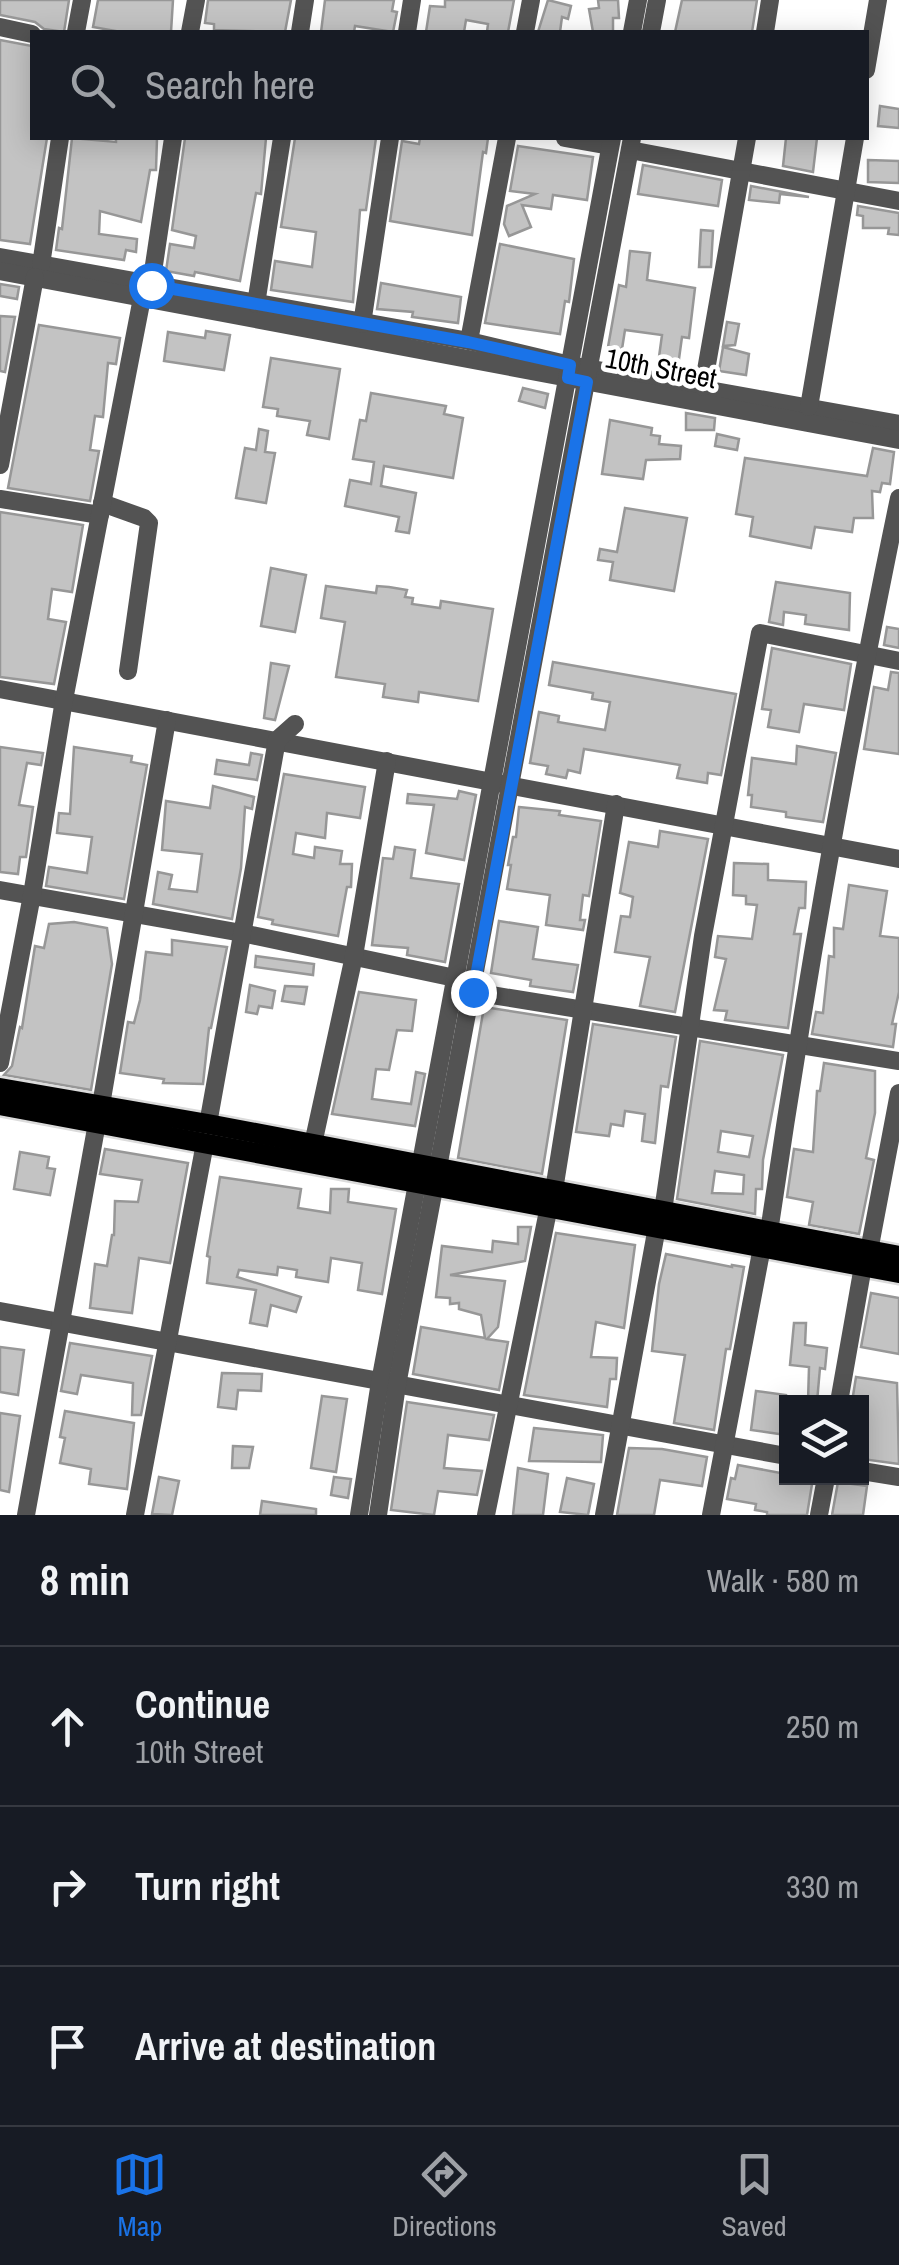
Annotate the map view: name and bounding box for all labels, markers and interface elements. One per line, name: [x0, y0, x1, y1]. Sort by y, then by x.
search box: [30, 30, 869, 140]
icon: search: [65, 58, 120, 113]
text: Search here: [145, 60, 315, 111]
route start: [129, 263, 175, 309]
street label: 10th Street: [602, 339, 720, 397]
route end: [451, 970, 497, 1016]
map controls: [779, 1395, 869, 1485]
button: layers: [779, 1395, 869, 1485]
text: 8 min: [40, 1552, 130, 1608]
text: Walk · 580 m: [707, 1559, 859, 1602]
text: Continue: [135, 1679, 270, 1730]
icon: ahead: [40, 1699, 95, 1754]
text: 250 m: [786, 1705, 859, 1748]
text: 10th Street: [135, 1730, 263, 1773]
icon: right: [40, 1859, 95, 1914]
text: Turn right: [135, 1861, 280, 1912]
text: 330 m: [786, 1865, 859, 1908]
icon: arrive: [40, 2019, 95, 2074]
text: Arrive at destination: [135, 2021, 436, 2072]
tab: Map: [112, 2147, 167, 2245]
tab: Directions: [392, 2147, 497, 2245]
tab: Saved: [722, 2147, 787, 2245]

